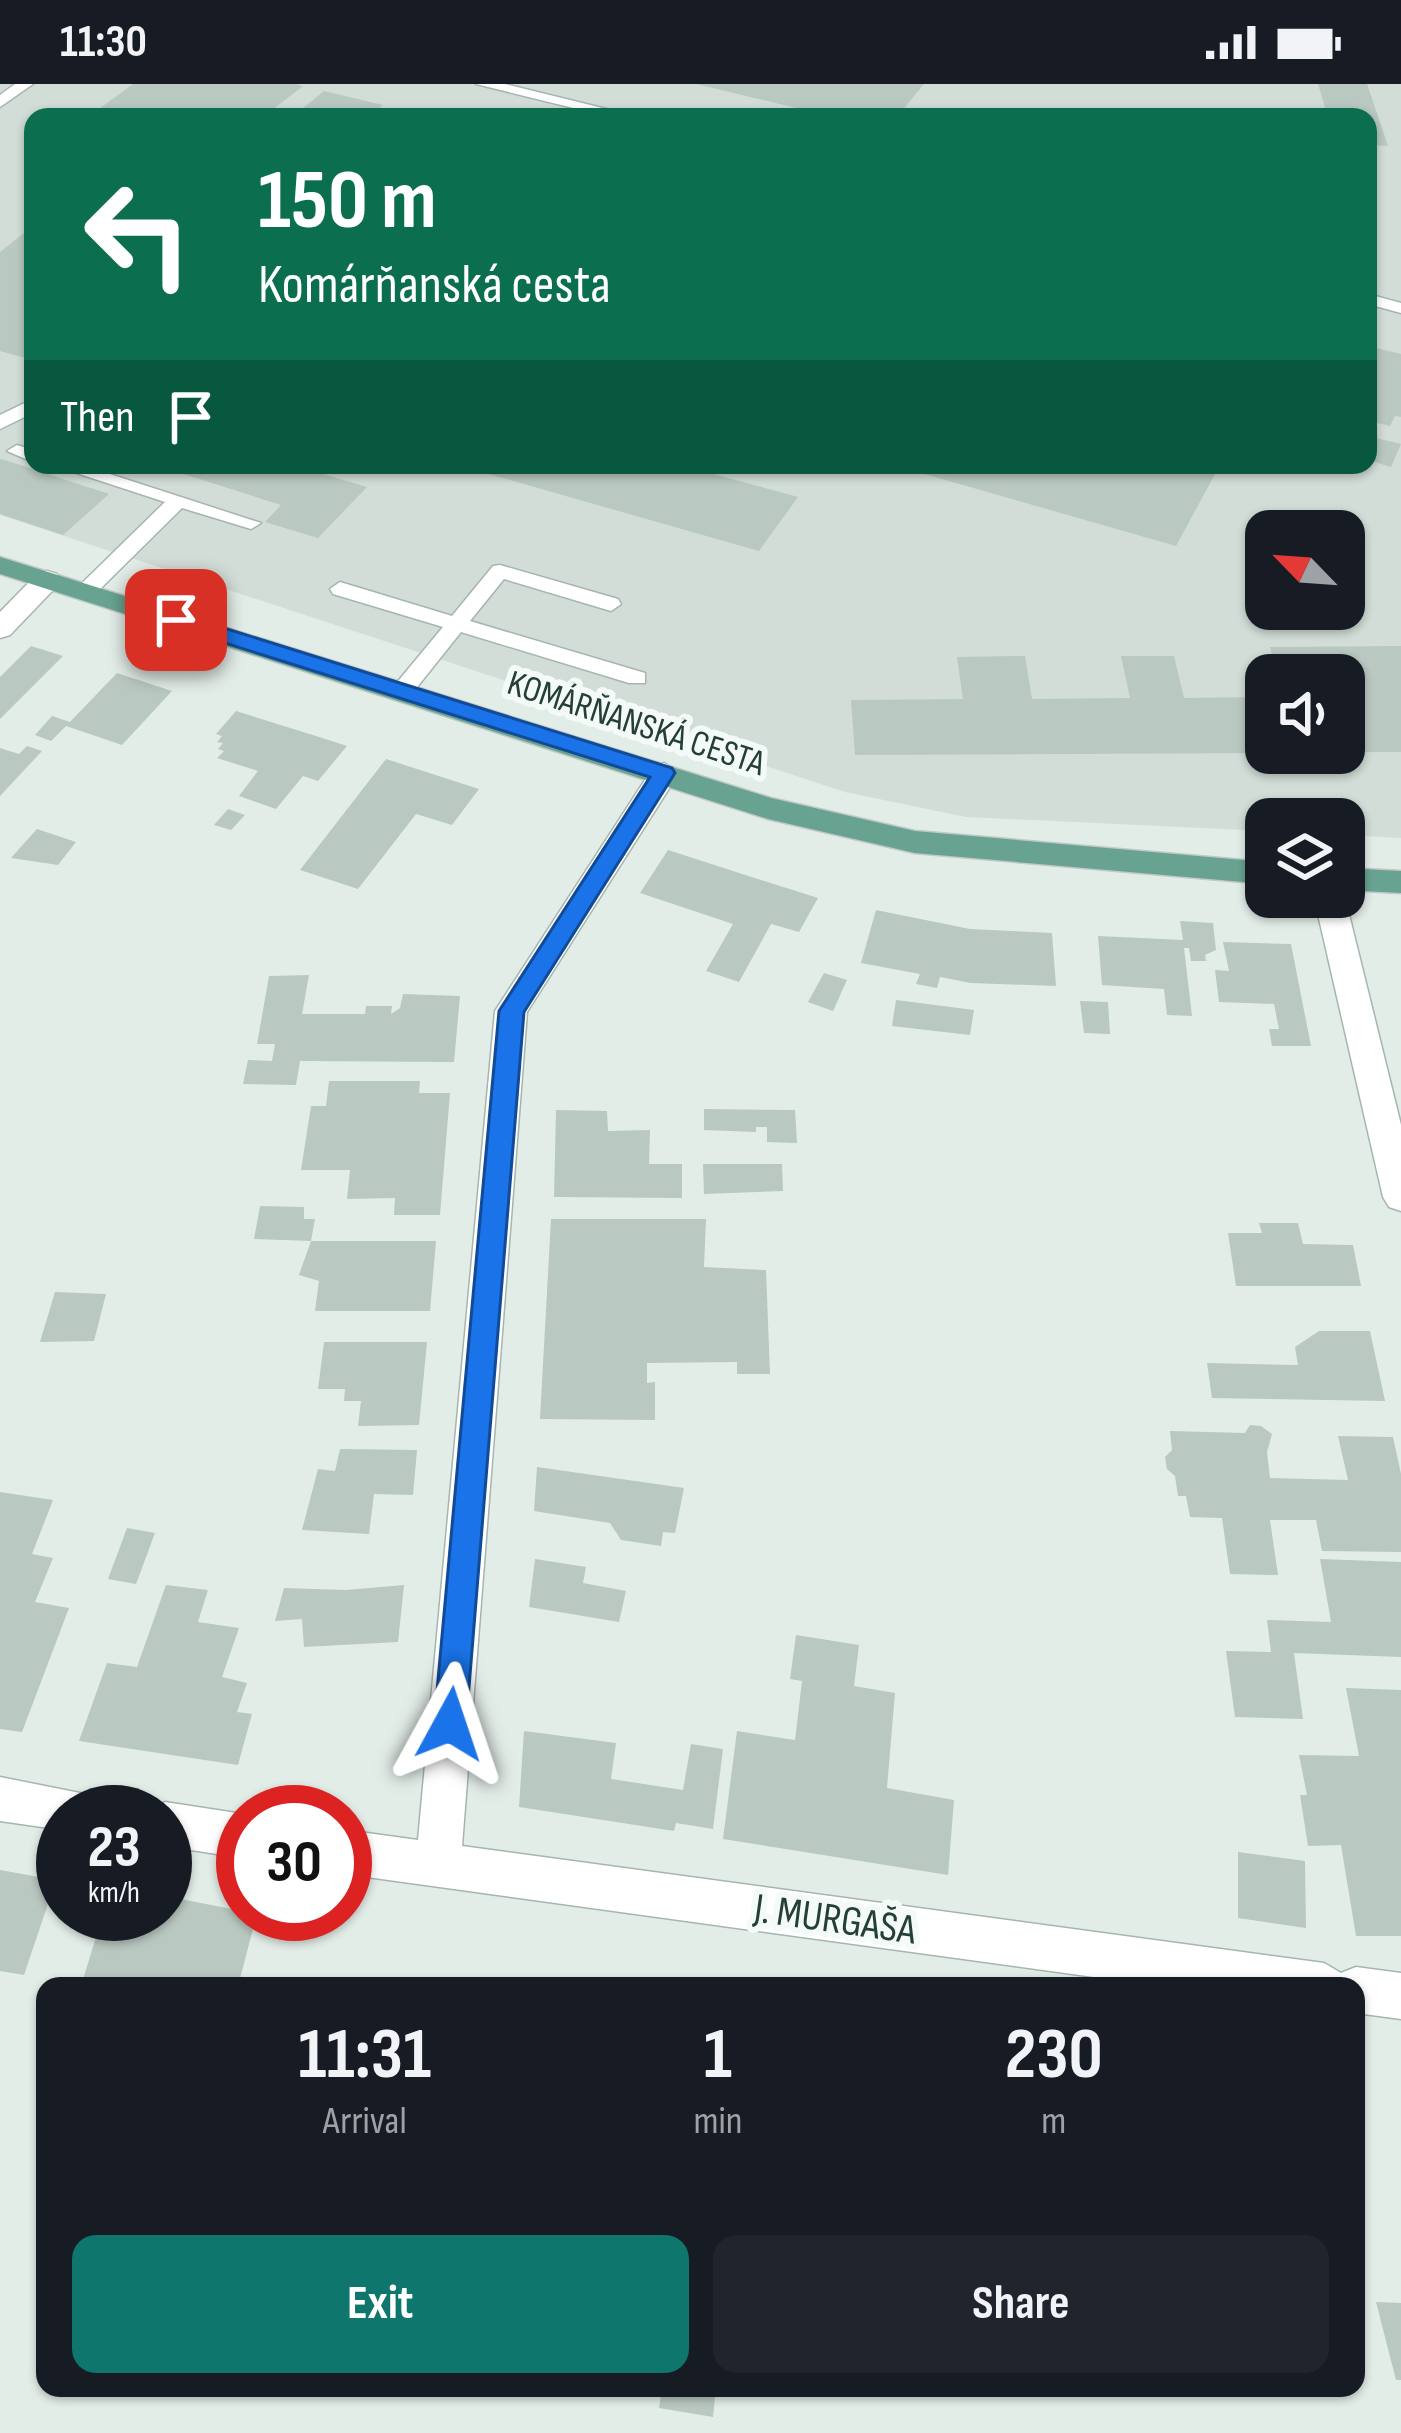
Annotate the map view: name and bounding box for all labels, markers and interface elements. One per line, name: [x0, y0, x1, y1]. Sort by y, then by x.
text: 11:30: [60, 15, 147, 70]
text: 150 m: [258, 151, 437, 252]
icon: left: [60, 156, 216, 312]
text: Komárňanská cesta: [258, 253, 611, 318]
icon: arrive: [158, 384, 224, 450]
text: Then: [60, 390, 134, 445]
north arrow: [1245, 510, 1365, 630]
map controls: [1245, 510, 1365, 918]
pin: [125, 569, 227, 671]
icon: arrive: [143, 587, 209, 653]
button: sound: [1245, 654, 1365, 774]
street label: KOMÁRŇANSKÁ CESTA: [502, 662, 771, 786]
button: layers: [1245, 798, 1365, 918]
position arrow: [387, 1661, 513, 1787]
speed limit sign: 30: [216, 1785, 372, 1941]
text: 23: [87, 1812, 141, 1884]
text: km/h: [88, 1875, 140, 1911]
street label: J. MURGAŠA: [750, 1883, 920, 1957]
text: 11:31: [298, 2012, 431, 2099]
text: 1: [704, 2012, 732, 2099]
text: 230: [1005, 2012, 1103, 2099]
text: Arrival: [323, 2098, 407, 2145]
text: min: [693, 2098, 742, 2145]
text: m: [1041, 2098, 1066, 2145]
button: Exit: [72, 2235, 689, 2373]
button: Share: [713, 2235, 1329, 2373]

